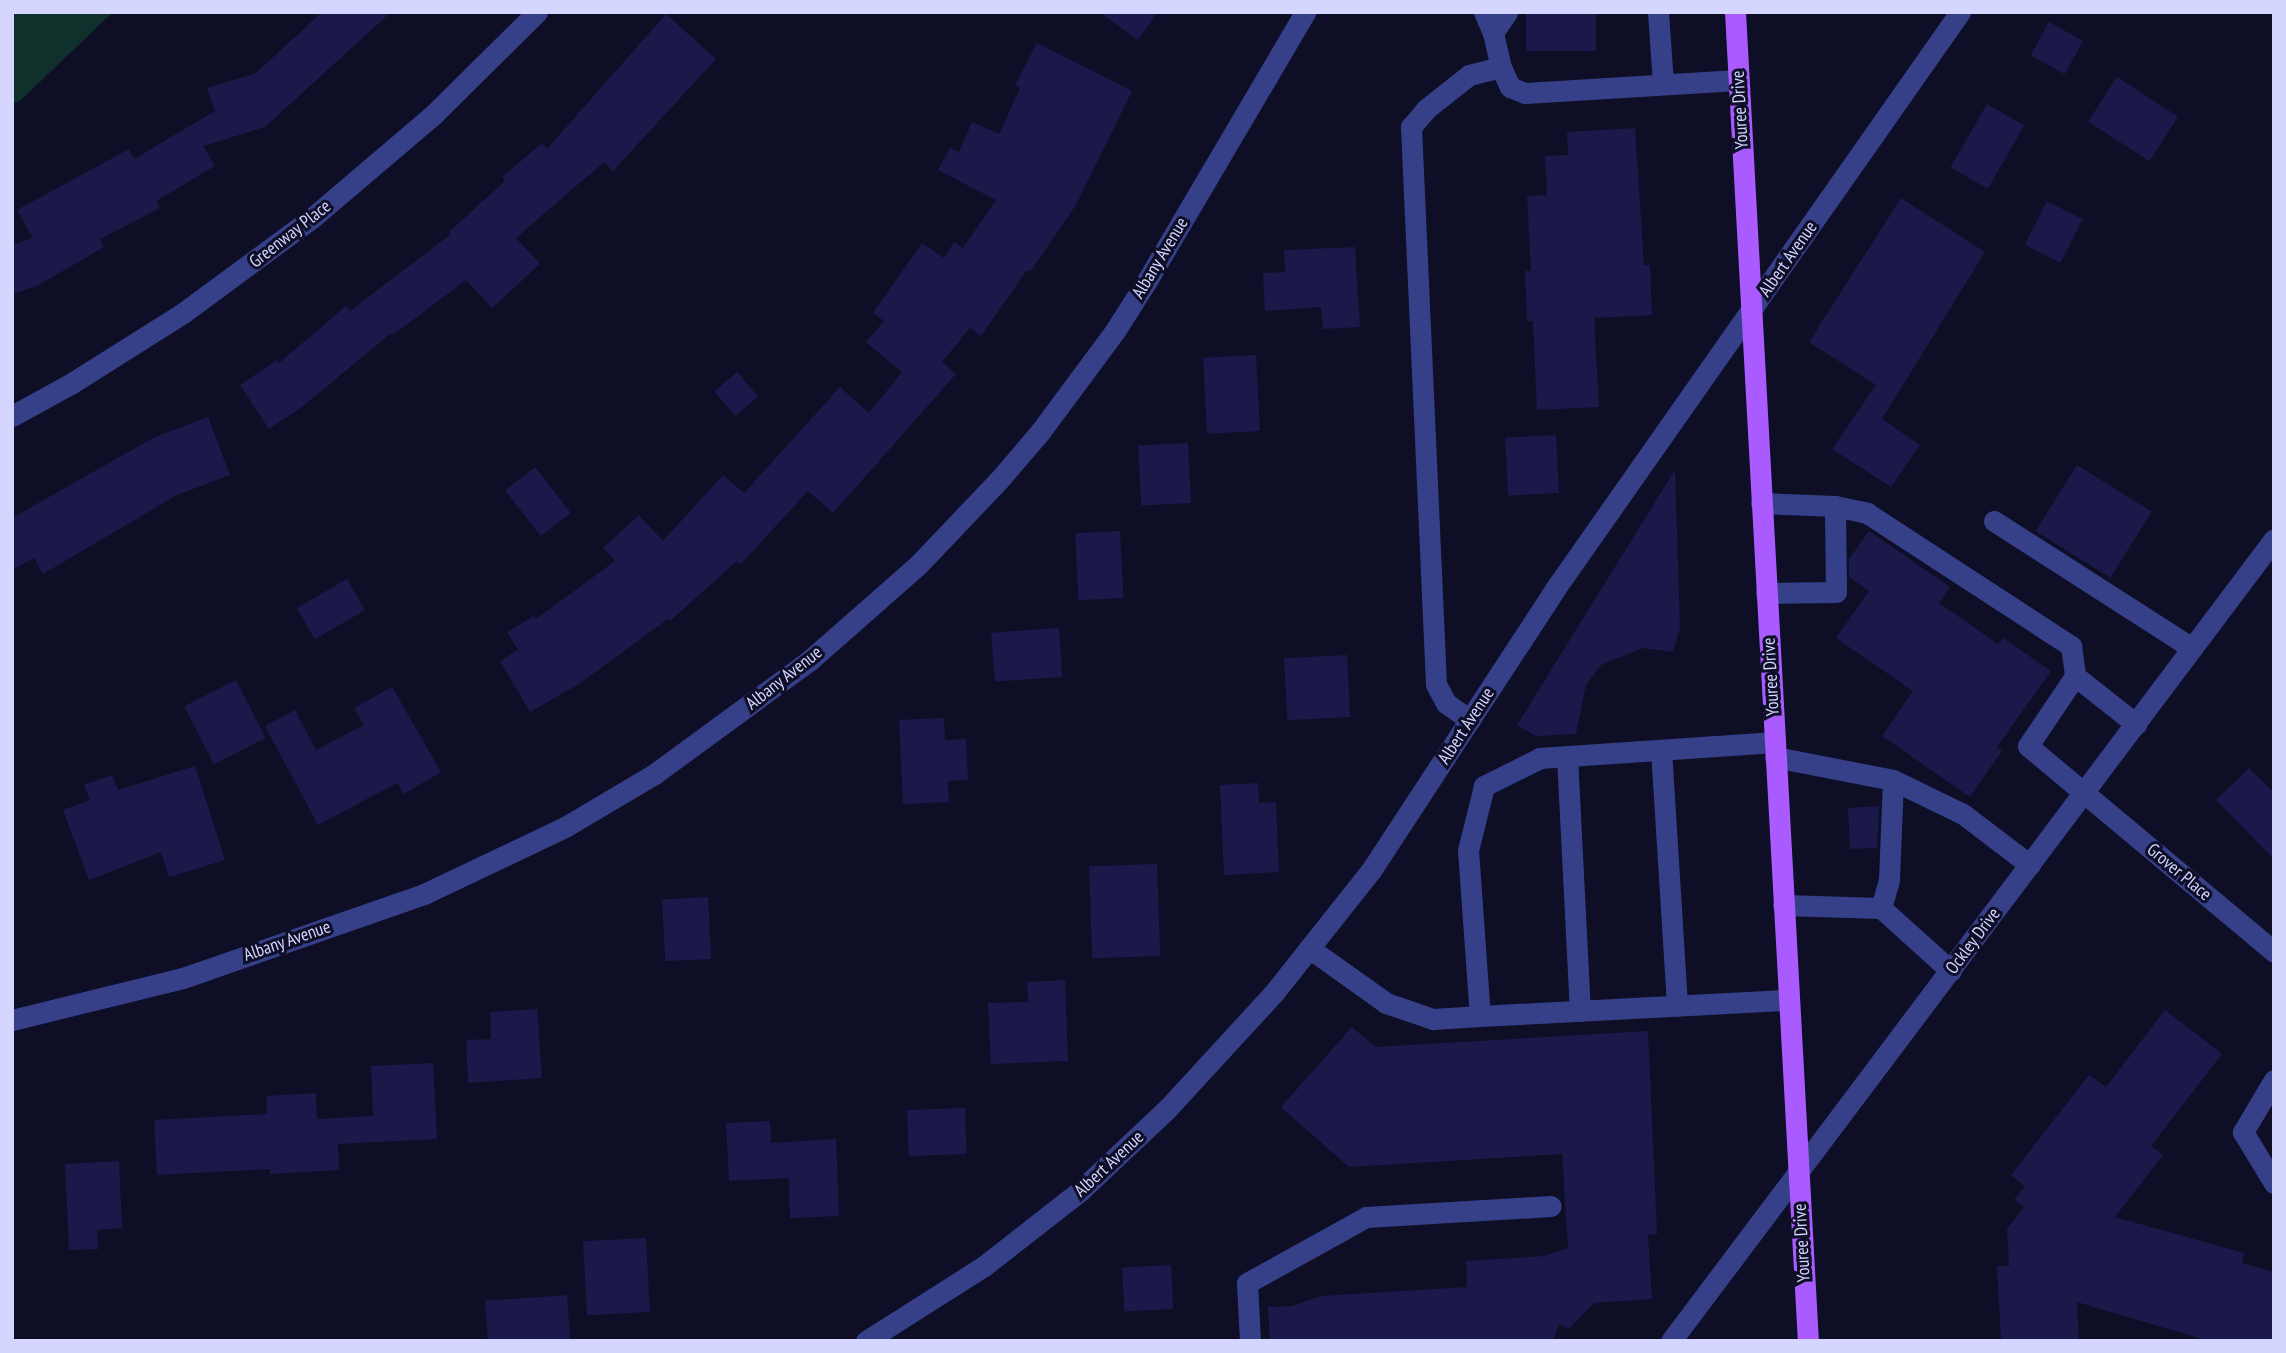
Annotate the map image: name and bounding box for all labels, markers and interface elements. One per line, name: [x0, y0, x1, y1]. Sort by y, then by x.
street label: Youree Drive: [1727, 70, 1753, 150]
street label: Greenway Place: [245, 195, 335, 273]
street label: Albany Avenue: [1127, 213, 1193, 303]
street label: Albert Avenue: [1754, 217, 1822, 301]
street label: Youree Drive: [1758, 637, 1784, 717]
street label: Albany Avenue: [741, 641, 827, 715]
street label: Albert Avenue: [1433, 683, 1499, 769]
street label: Grover Place: [2142, 839, 2216, 905]
street label: Ockley Drive: [1941, 903, 2005, 979]
street label: Albany Avenue: [240, 916, 334, 966]
street label: Albert Avenue: [1070, 1126, 1148, 1202]
street label: Youree Drive: [1789, 1203, 1815, 1283]

